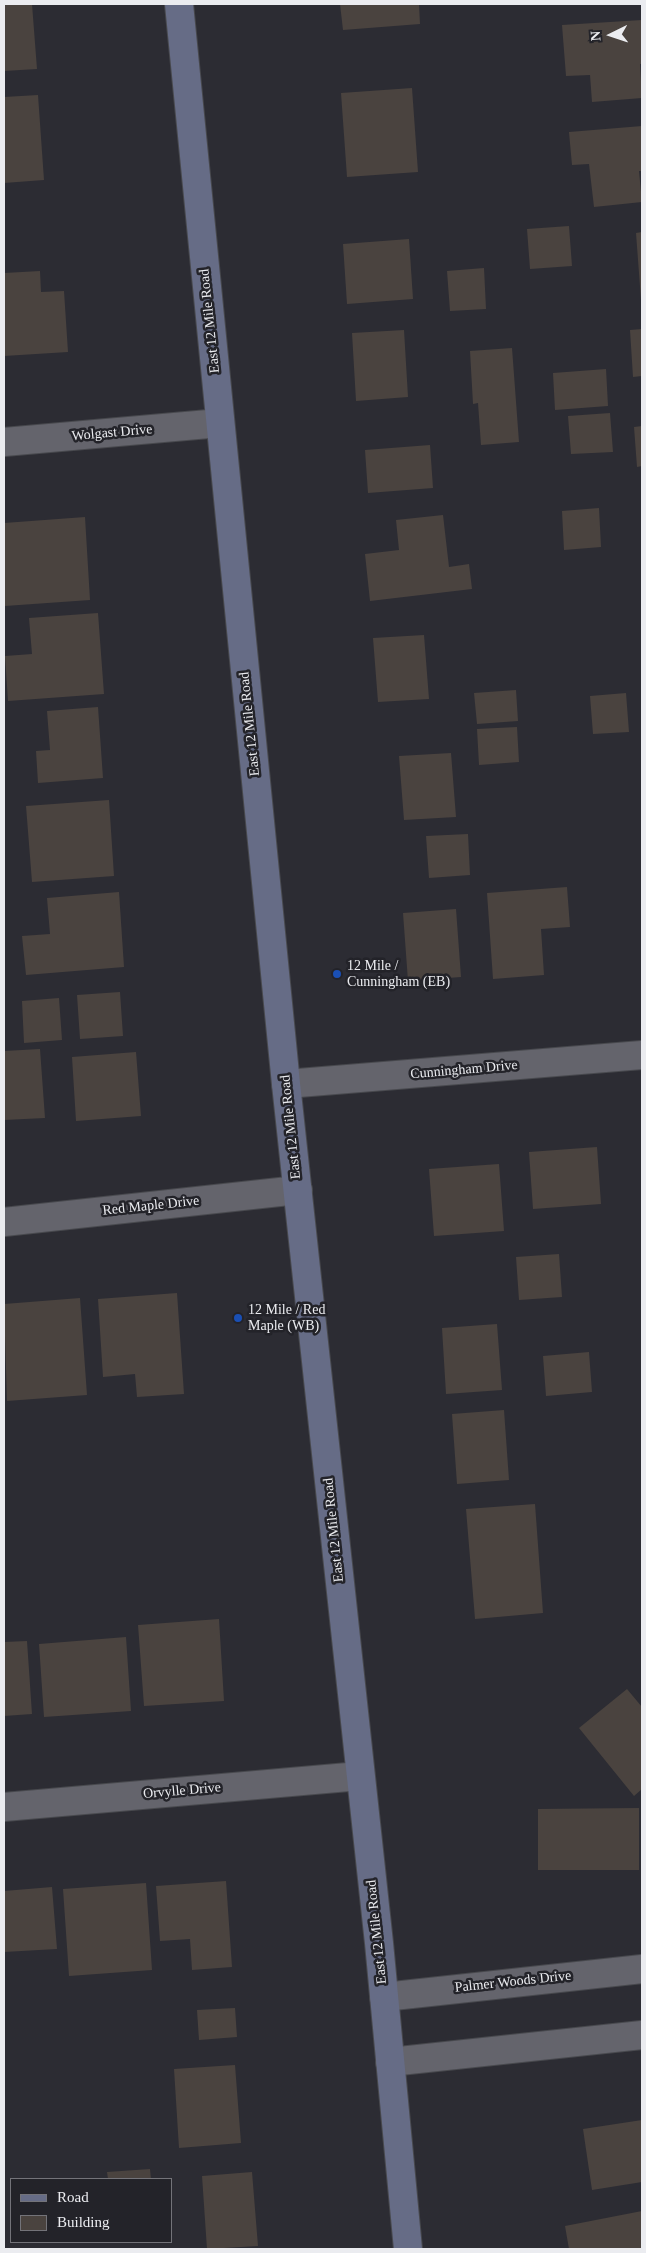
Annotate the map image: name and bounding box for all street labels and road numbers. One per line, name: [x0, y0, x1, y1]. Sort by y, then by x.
street label: East 12 Mile Road: [196, 268, 224, 374]
street label: Wolgast Drive: [71, 421, 153, 445]
street label: East 12 Mile Road: [236, 671, 264, 777]
street label: Cunningham Drive: [410, 1057, 518, 1083]
street label: East 12 Mile Road: [277, 1074, 305, 1180]
street label: Red Maple Drive: [102, 1193, 200, 1219]
street label: East 12 Mile Road: [320, 1477, 348, 1583]
street label: Orvylle Drive: [142, 1779, 222, 1803]
street label: East 12 Mile Road: [363, 1879, 391, 1985]
street label: Palmer Woods Drive: [454, 1968, 572, 1996]

